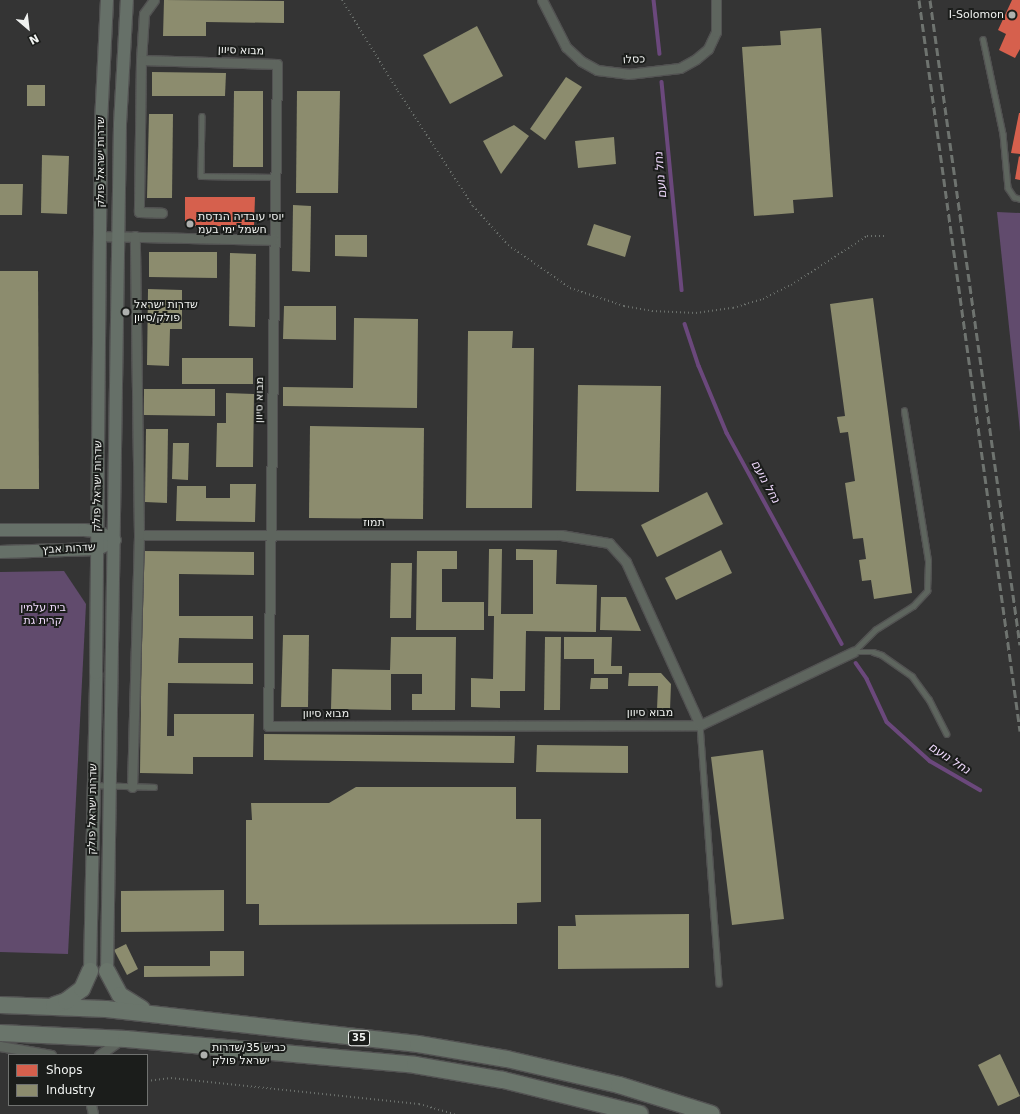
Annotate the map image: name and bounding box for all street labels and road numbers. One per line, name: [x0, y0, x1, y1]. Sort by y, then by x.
street label: מבוא סיוון: [218, 44, 264, 58]
street label: כסלו: [623, 53, 645, 67]
street label: שדרות ישראל פולק: [94, 116, 108, 208]
street label: מבוא סיוון: [253, 377, 267, 423]
street label: שדרות ישראל פולק: [91, 440, 105, 532]
street label: תמוז: [363, 516, 385, 530]
street label: שדרות אבץ: [42, 541, 96, 557]
street label: מבוא סיוון: [627, 706, 673, 720]
street label: מבוא סיוון: [303, 707, 349, 721]
street label: שדרות ישראל פולק: [86, 763, 100, 855]
road number: 35: [348, 1030, 370, 1046]

